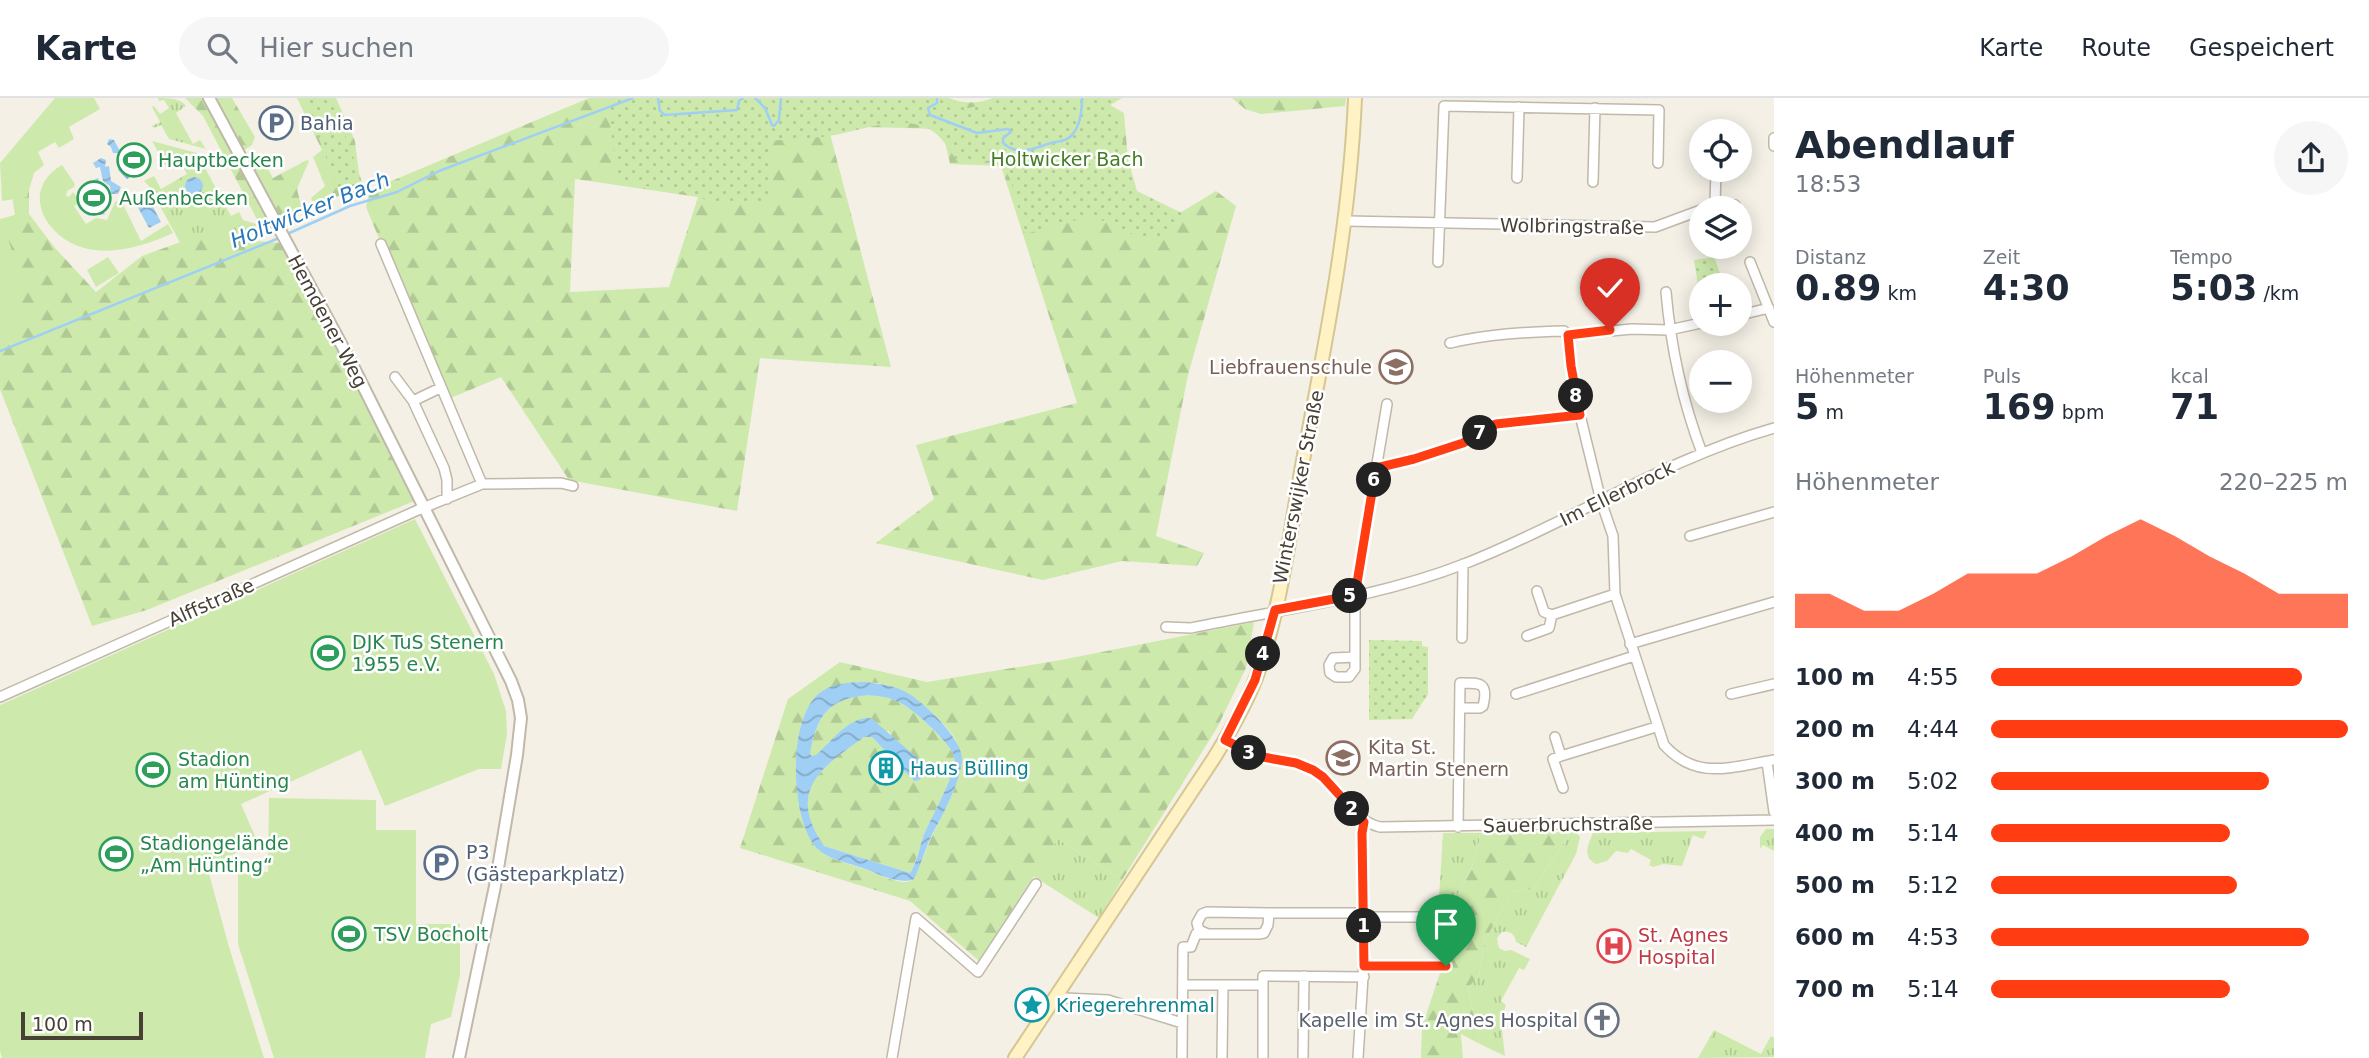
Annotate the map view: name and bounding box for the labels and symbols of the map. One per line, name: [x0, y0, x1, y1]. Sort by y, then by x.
parking icon: Bahia: [257, 104, 295, 142]
place label: Bahia: [300, 112, 354, 134]
sports icon: Hauptbecken: [115, 141, 153, 179]
park label: Holtwicker Bach: [991, 148, 1143, 170]
place label: Hauptbecken: [158, 149, 284, 171]
water label: Holtwicker Bach: [227, 167, 393, 253]
sports icon: Außenbecken: [75, 179, 113, 217]
place label: Außenbecken: [119, 187, 248, 209]
street label: Wolbringstraße: [1500, 214, 1644, 238]
street label: Hemdener Weg: [284, 251, 372, 391]
pin: [1580, 258, 1640, 330]
school or university icon: Liebfrauenschule: [1377, 348, 1415, 386]
place label: Liebfrauenschule: [1209, 356, 1372, 378]
pin: 8: [1558, 378, 1594, 414]
street label: Winterswijker Straße: [1268, 388, 1328, 586]
pin: 7: [1462, 416, 1498, 450]
street label: Im Ellerbrock: [1556, 456, 1678, 530]
pin: 6: [1356, 462, 1392, 498]
street label: Alffstraße: [165, 573, 257, 631]
pin: 5: [1332, 578, 1368, 614]
place label: DJK TuS Stenern 1955 e.V.: [352, 631, 504, 675]
sports icon: DJK TuS Stenern 1955 e.V.: [309, 634, 347, 672]
pin: 4: [1246, 636, 1280, 672]
pin: 3: [1232, 736, 1266, 770]
place label: Kita St. Martin Stenern: [1368, 736, 1509, 780]
school or university icon: Kita St. Martin Stenern: [1324, 739, 1362, 777]
place label: Stadion am Hünting: [178, 748, 289, 792]
building icon: Haus Bülling: [867, 749, 905, 787]
sports icon: Stadion am Hünting: [134, 751, 172, 789]
place label: Haus Bülling: [910, 757, 1029, 779]
pin: 2: [1334, 792, 1370, 826]
street label: Sauerbruchstraße: [1483, 812, 1653, 836]
place label: Stadiongelände „Am Hünting“: [140, 832, 289, 876]
sports icon: Stadiongelände „Am Hünting“: [97, 835, 135, 873]
place label: P3 (Gästeparkplatz): [466, 841, 625, 885]
parking icon: P3 (Gästeparkplatz): [422, 844, 460, 882]
pin: [1416, 894, 1476, 966]
pin: 1: [1346, 908, 1382, 944]
sports icon: TSV Bocholt: [330, 915, 368, 953]
place label: TSV Bocholt: [373, 923, 488, 945]
place label: St. Agnes Hospital: [1638, 924, 1728, 968]
hospital icon: St. Agnes Hospital: [1595, 927, 1633, 965]
place icon: Kriegerehrenmal: [1013, 986, 1051, 1024]
place label: Kriegerehrenmal: [1056, 994, 1215, 1016]
church icon: Kapelle im St. Agnes Hospital: [1583, 1001, 1621, 1039]
scale bar: [21, 1009, 144, 1041]
place label: Kapelle im St. Agnes Hospital: [1299, 1009, 1578, 1031]

